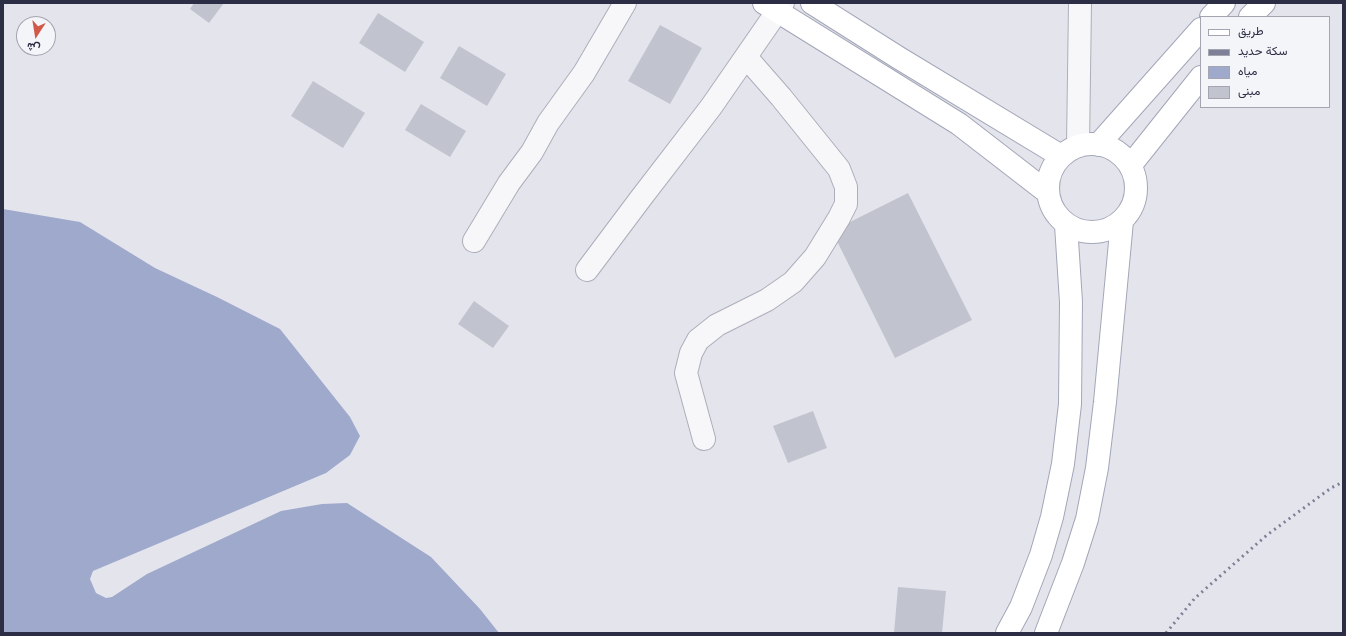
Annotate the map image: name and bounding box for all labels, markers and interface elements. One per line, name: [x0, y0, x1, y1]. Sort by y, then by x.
north arrow: [16, 16, 56, 56]
legend: [1200, 16, 1330, 108]
text: طريق: [1238, 24, 1263, 38]
text: ش: [26, 40, 41, 55]
text: سكة حديد: [1238, 44, 1288, 58]
text: مياه: [1238, 64, 1257, 78]
text: مبنى: [1238, 84, 1260, 98]

